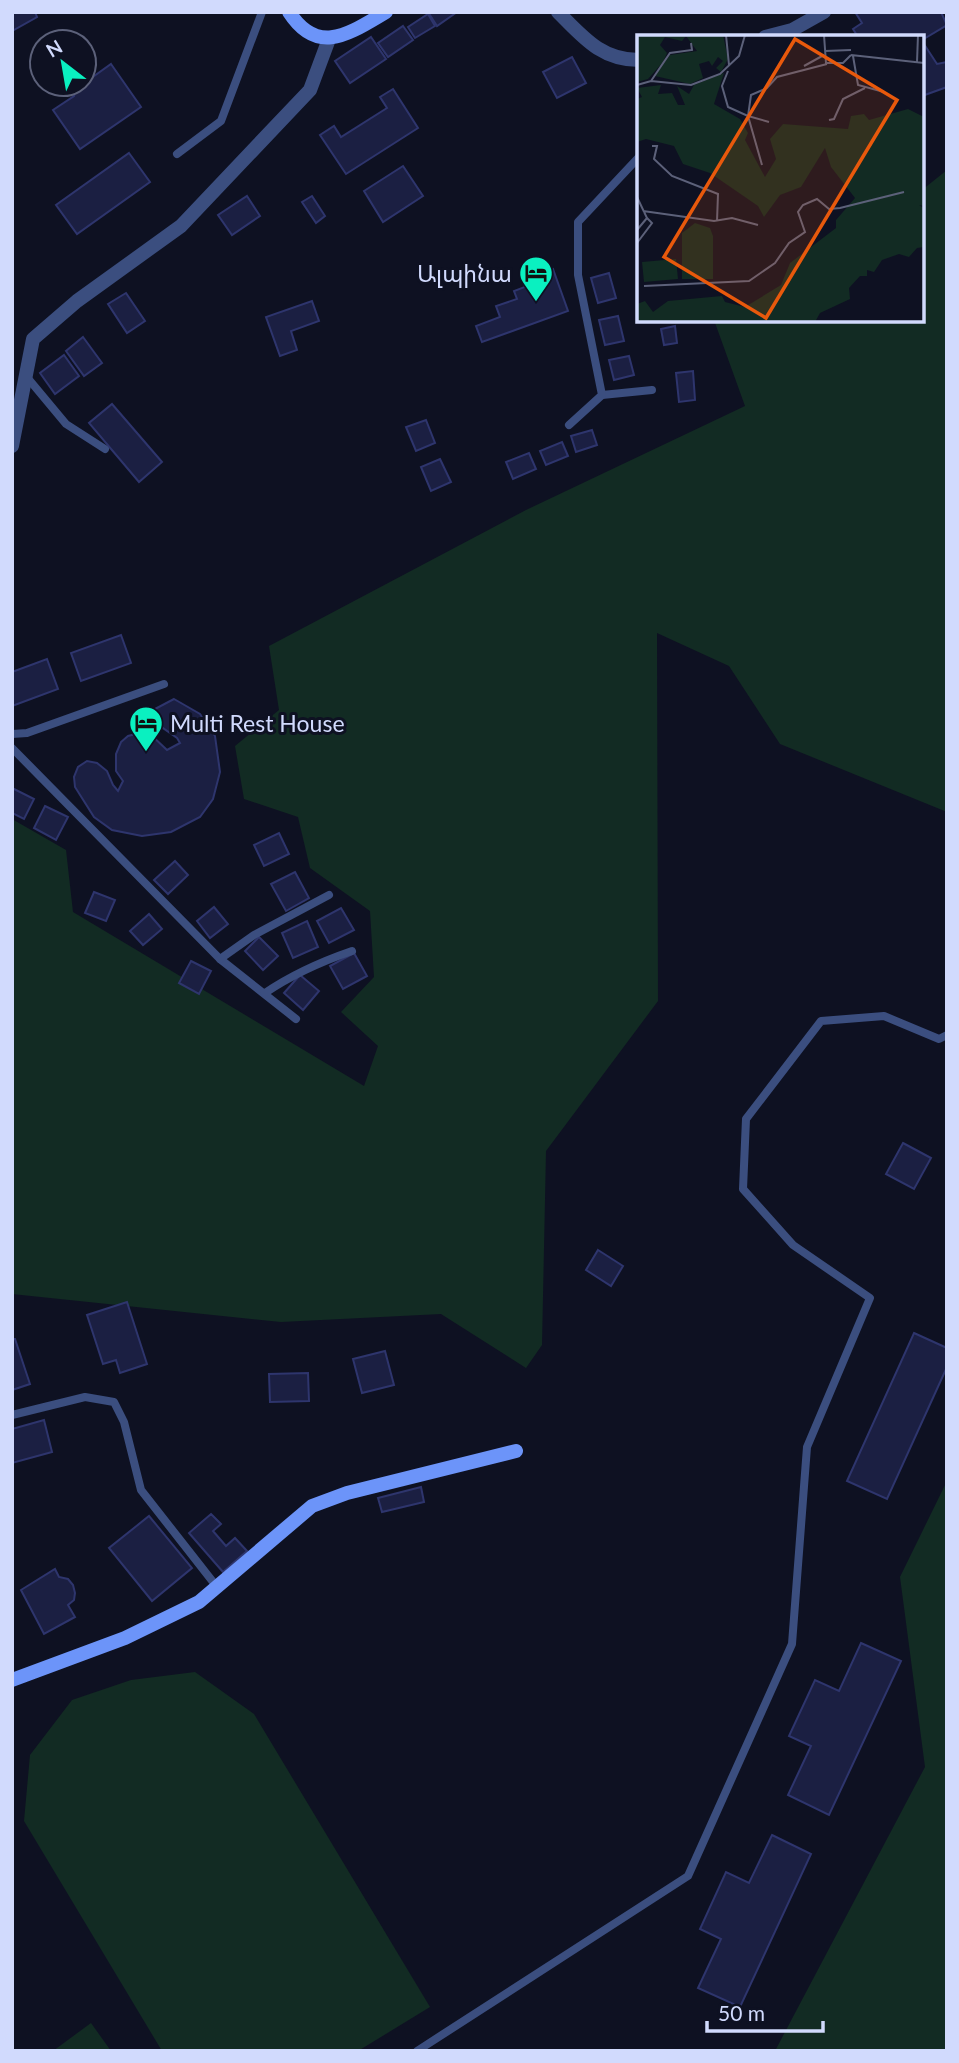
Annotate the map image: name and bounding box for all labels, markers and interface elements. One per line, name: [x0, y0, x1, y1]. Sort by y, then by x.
north arrow: [28, 28, 98, 98]
text: N: [42, 34, 66, 62]
inset map: [637, 35, 924, 322]
hotel icon: Ալպինա: [517, 254, 555, 303]
place label: Ալպինա: [417, 259, 512, 288]
hotel icon: Multi Rest House: [127, 704, 165, 753]
place label: Multi Rest House: [170, 709, 345, 737]
scale bar: [707, 1990, 822, 2034]
text: 50 m: [718, 2000, 765, 2025]

